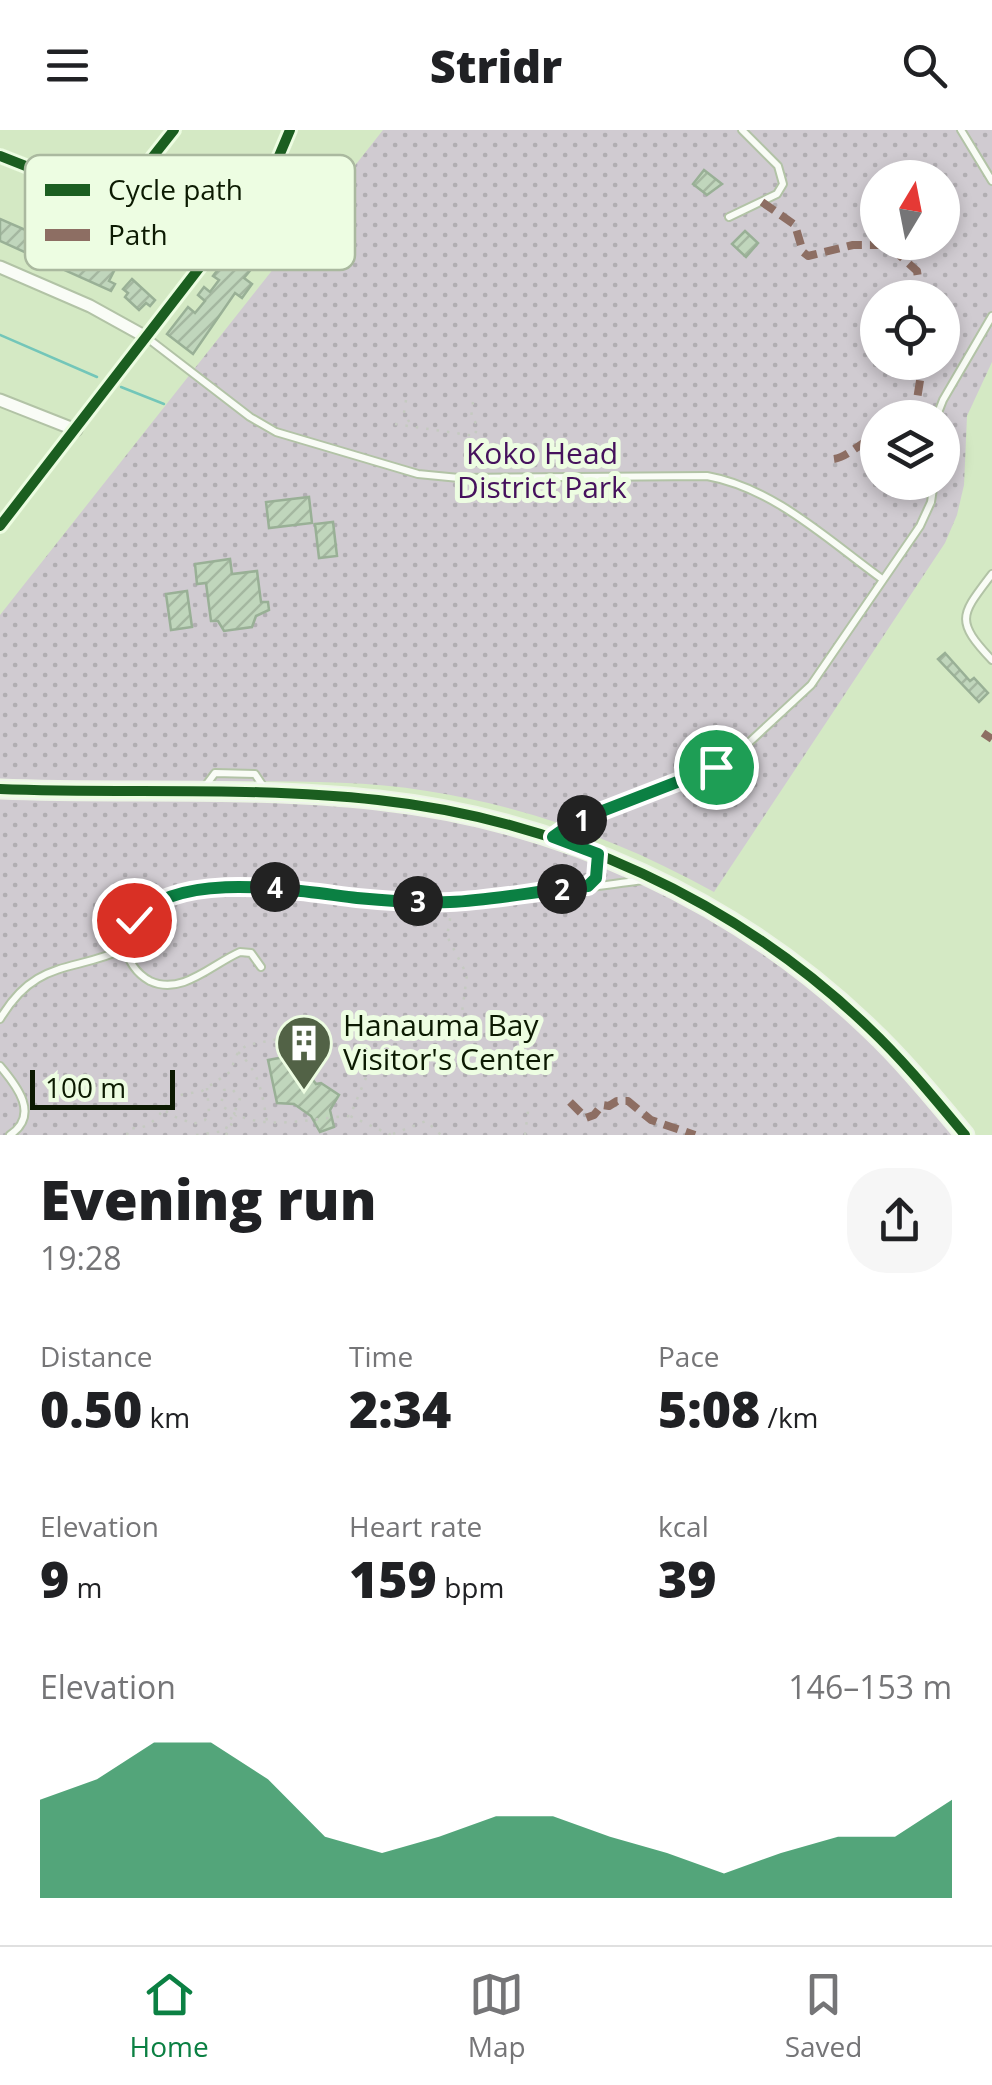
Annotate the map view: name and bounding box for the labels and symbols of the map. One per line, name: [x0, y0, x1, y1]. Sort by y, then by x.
legend: [25, 155, 355, 270]
north arrow: [860, 160, 960, 260]
text: Cycle path: [108, 170, 243, 208]
text: Path: [108, 215, 168, 253]
park label: Koko Head District Park: [457, 432, 627, 507]
pin: [674, 725, 759, 810]
pin: 1: [557, 795, 607, 845]
pin: 4: [250, 862, 300, 912]
pin: 2: [537, 864, 587, 914]
pin: 3: [393, 876, 443, 926]
pin: [92, 878, 177, 963]
place label: Hanauma Bay Visitor's Center: [343, 1004, 554, 1079]
building icon: Hanauma Bay Visitor's Center: [274, 1013, 334, 1092]
scale bar: [30, 1065, 175, 1110]

